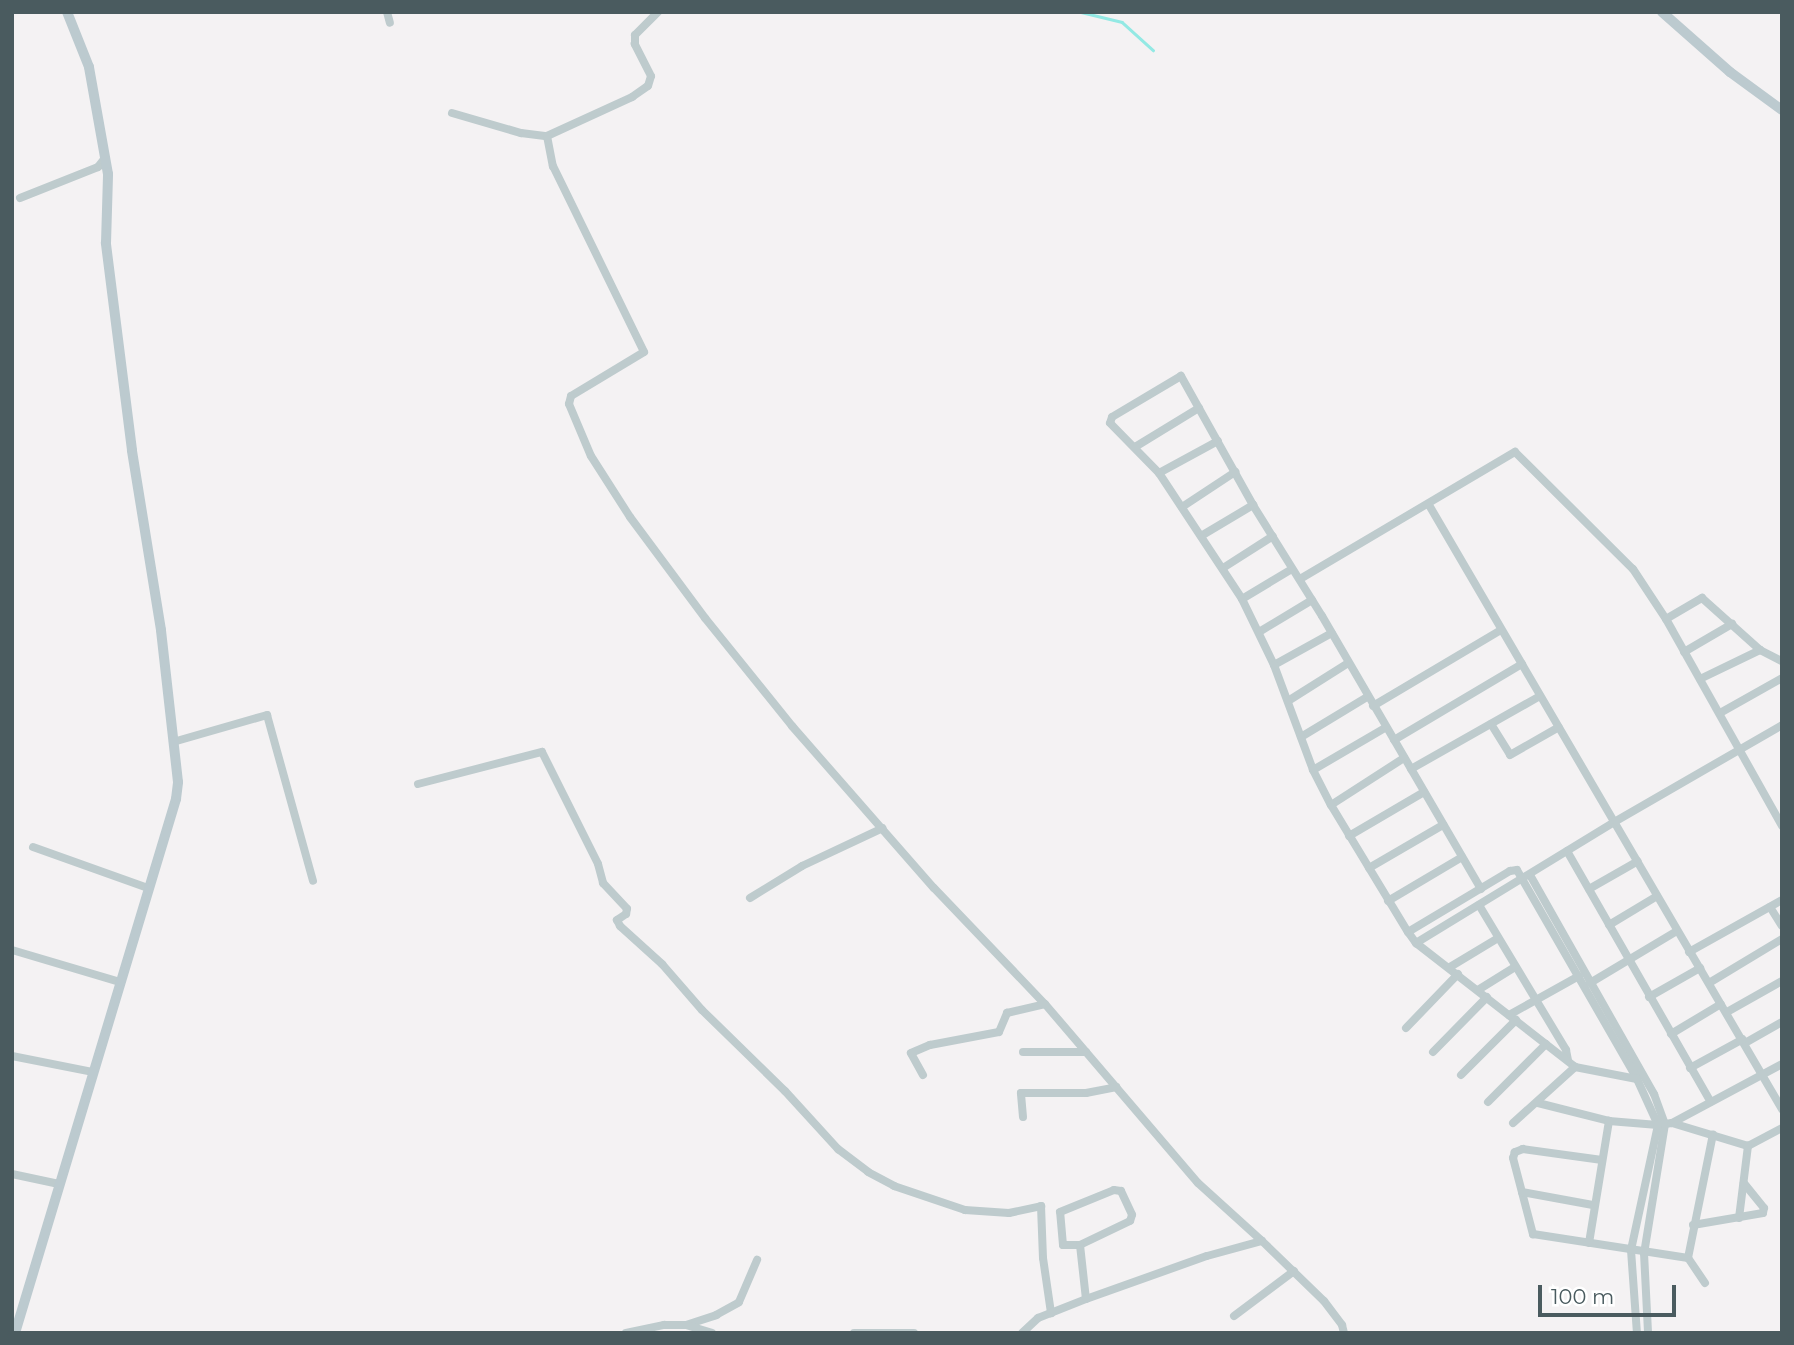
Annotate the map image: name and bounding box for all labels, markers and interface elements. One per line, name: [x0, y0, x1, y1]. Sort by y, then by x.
scale bar: [1542, 1272, 1680, 1316]
text: 100 m: [1551, 1284, 1614, 1309]

